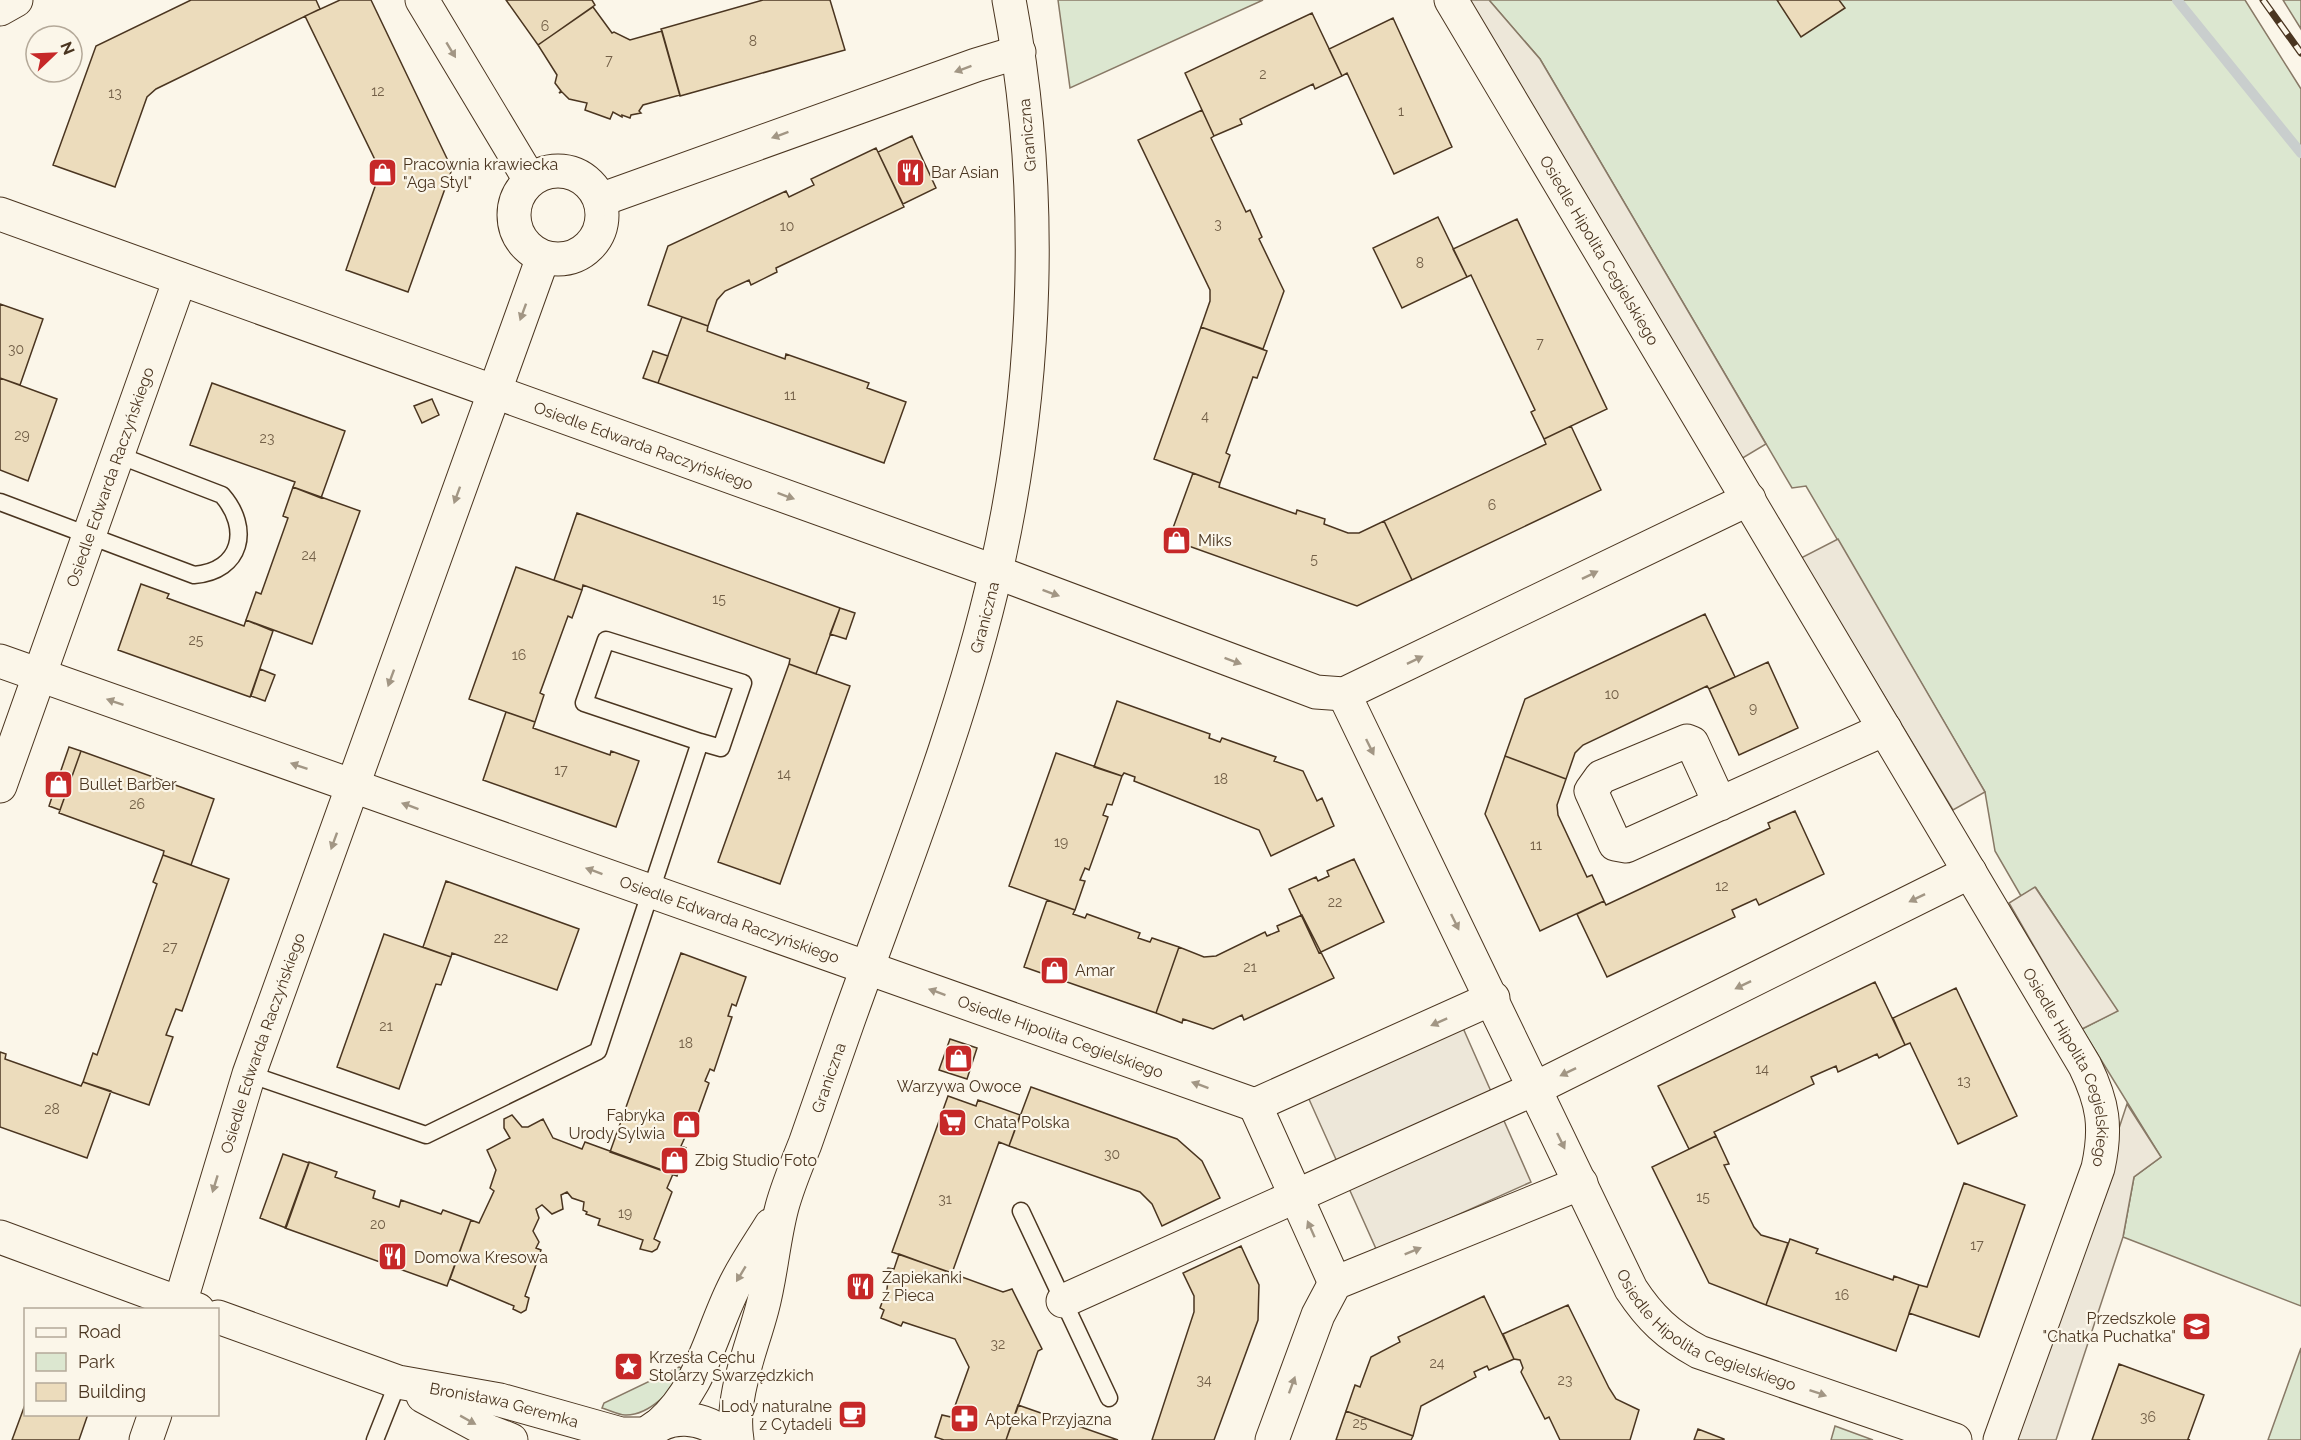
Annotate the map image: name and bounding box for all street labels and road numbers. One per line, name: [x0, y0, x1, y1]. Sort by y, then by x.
street label: Graniczna: [1015, 98, 1040, 172]
street label: Osiedle Hipolita Cegielskiego: [1536, 152, 1663, 349]
street label: Osiedle Edwarda Raczyńskiego: [62, 365, 158, 590]
street label: Osiedle Edwarda Raczyńskiego: [531, 398, 756, 494]
street label: Graniczna: [966, 580, 1003, 656]
street label: Osiedle Edwarda Raczyńskiego: [617, 872, 842, 967]
street label: Osiedle Edwarda Raczyńskiego: [217, 930, 309, 1156]
street label: Osiedle Hipolita Cegielskiego: [2019, 964, 2112, 1169]
street label: Osiedle Hipolita Cegielskiego: [955, 991, 1166, 1082]
street label: Graniczna: [808, 1040, 850, 1115]
street label: Osiedle Hipolita Cegielskiego: [1613, 1266, 1799, 1395]
street label: Bronisława Geremka: [428, 1379, 581, 1432]

